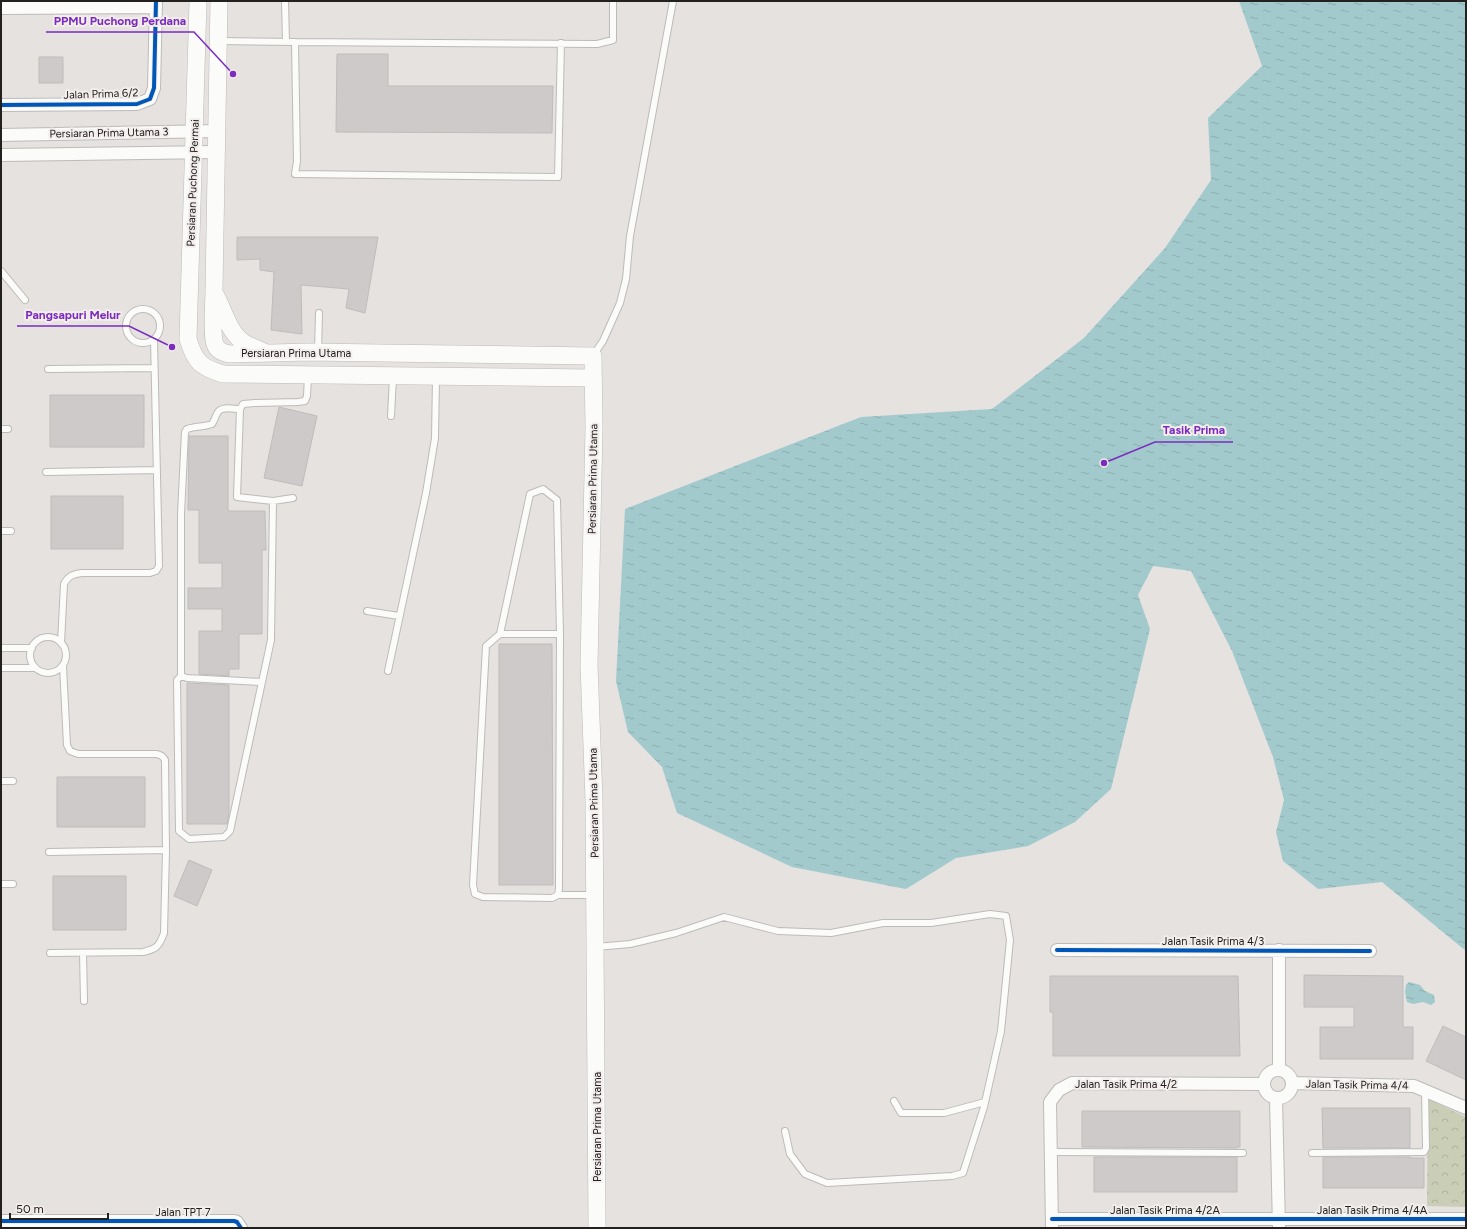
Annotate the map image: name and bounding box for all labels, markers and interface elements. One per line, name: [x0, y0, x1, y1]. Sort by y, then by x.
callout: PPMU Puchong Perdana: [46, 8, 194, 32]
text: PPMU Puchong Perdana: [54, 14, 186, 28]
street label: Jalan Prima 6/2: [63, 86, 139, 102]
street label: Persiaran Puchong Permai: [184, 119, 202, 247]
street label: Persiaran Prima Utama 3: [49, 125, 169, 141]
callout: Pangsapuri Melur: [17, 302, 129, 326]
text: Pangsapuri Melur: [25, 308, 121, 322]
street label: Persiaran Prima Utama: [241, 347, 351, 360]
callout: Tasik Prima: [1155, 418, 1233, 442]
text: Tasik Prima: [1163, 423, 1225, 437]
street label: Persiaran Prima Utama: [586, 424, 600, 534]
street label: Persiaran Prima Utama: [587, 748, 601, 858]
street label: Jalan Tasik Prima 4/3: [1162, 935, 1264, 948]
street label: Persiaran Prima Utama: [591, 1072, 604, 1182]
street label: Jalan Tasik Prima 4/2: [1075, 1078, 1177, 1091]
street label: Jalan Tasik Prima 4/4: [1305, 1078, 1409, 1092]
scale bar: [10, 1195, 108, 1221]
text: 50 m: [16, 1202, 44, 1216]
street label: Jalan Tasik Prima 4/2A: [1110, 1204, 1220, 1217]
street label: Jalan Tasik Prima 4/4A: [1317, 1204, 1428, 1217]
street label: Jalan TPT 7: [155, 1206, 211, 1219]

